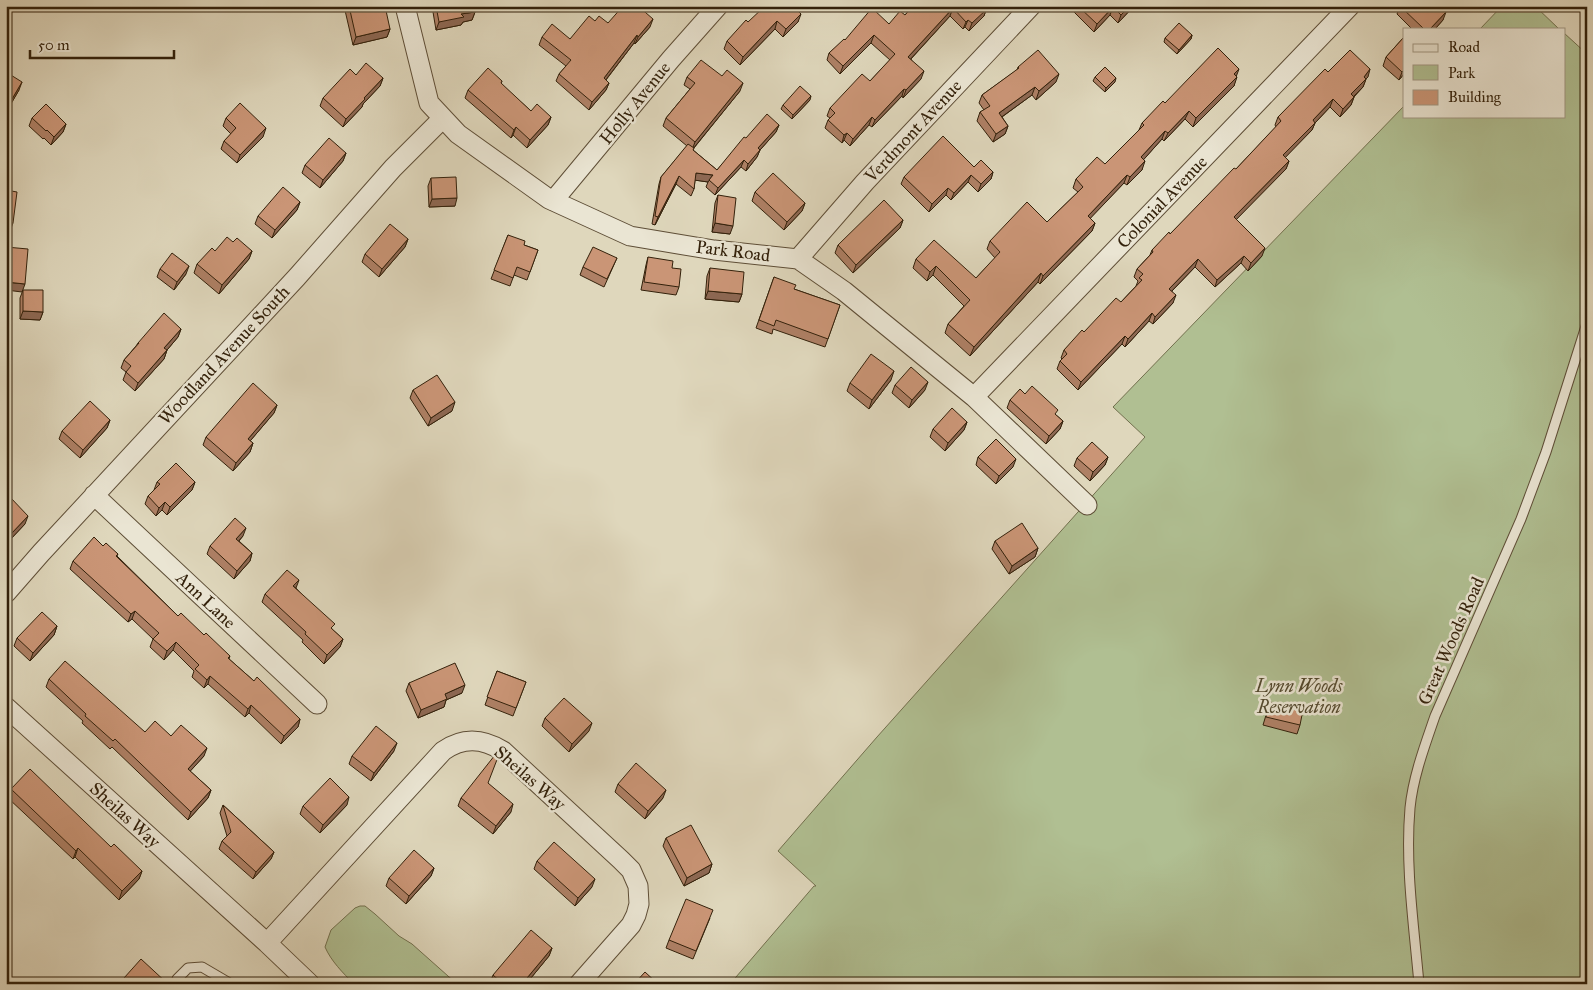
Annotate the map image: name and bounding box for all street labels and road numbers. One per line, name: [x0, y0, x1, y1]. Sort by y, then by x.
street label: Holly Avenue: [595, 57, 675, 149]
street label: Verdmont Avenue: [859, 75, 966, 188]
street label: Colonial Avenue: [1112, 151, 1212, 253]
street label: Park Road: [695, 236, 771, 266]
street label: Woodland Avenue South: [154, 281, 294, 429]
street label: Ann Lane: [171, 566, 240, 633]
street label: Great Woods Road: [1413, 574, 1489, 708]
street label: Sheilas Way: [490, 741, 571, 815]
street label: Sheilas Way: [85, 777, 165, 853]

